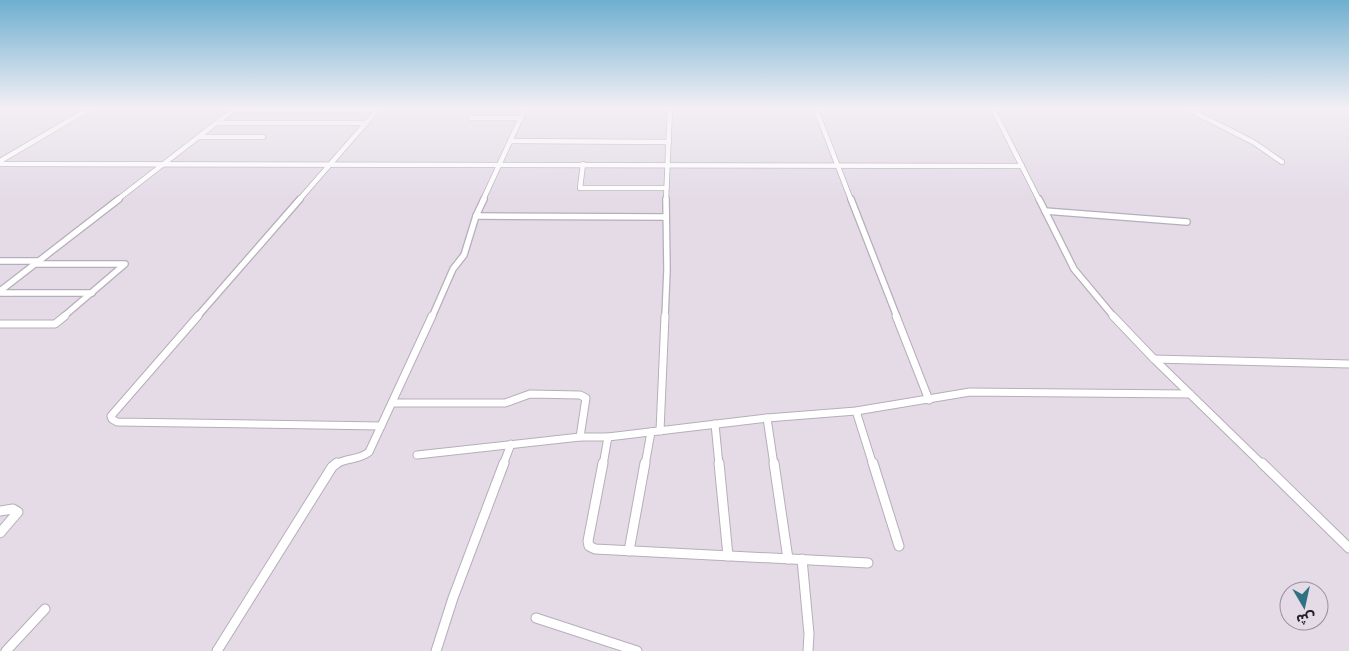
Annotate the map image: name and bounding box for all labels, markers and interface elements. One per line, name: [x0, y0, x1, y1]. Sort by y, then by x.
north arrow: [1279, 581, 1329, 631]
text: ش: [1295, 608, 1317, 629]

